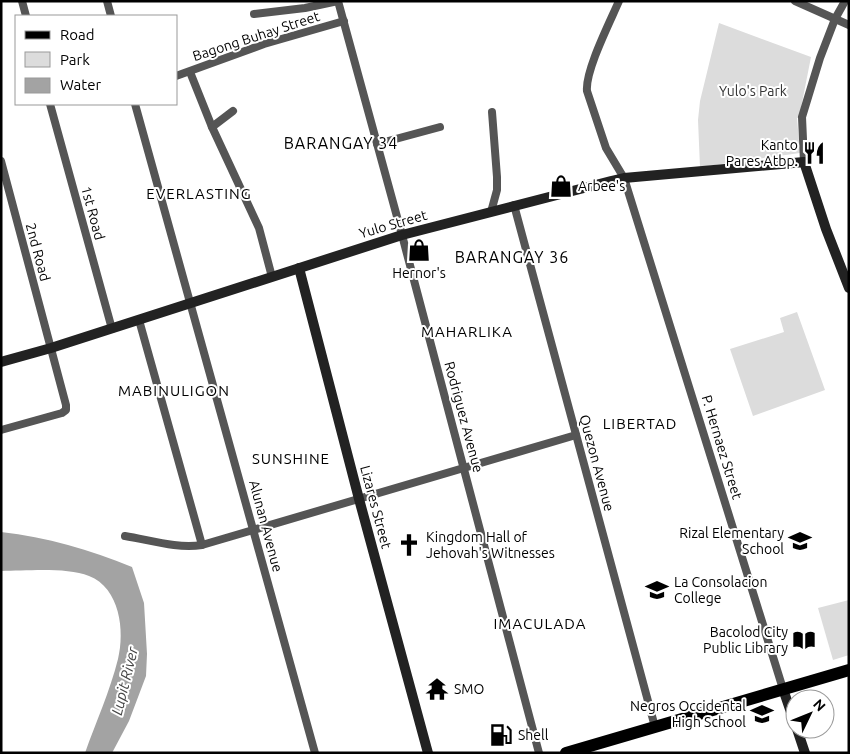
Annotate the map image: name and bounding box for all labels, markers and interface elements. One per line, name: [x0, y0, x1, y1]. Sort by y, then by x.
street label: Bagong Buhay Street: [190, 8, 322, 64]
legend: [15, 15, 178, 105]
text: Road: [60, 26, 95, 43]
text: Park: [60, 51, 90, 68]
text: Water: [60, 76, 101, 93]
park label: Yulo's Park: [719, 83, 787, 99]
district label: BARANGAY 34: [284, 134, 398, 152]
place label: Kanto Pares Atbp.: [726, 137, 798, 169]
restaurant icon: Kanto Pares Atbp.: [801, 140, 827, 166]
shop icon: Arbee's: [548, 173, 574, 199]
place label: Arbee's: [578, 178, 625, 194]
street label: 1st Road: [78, 184, 108, 242]
district label: EVERLASTING: [146, 185, 252, 202]
street label: Yulo Street: [357, 207, 429, 241]
street label: 2nd Road: [23, 221, 53, 283]
shop icon: Hernor's: [406, 237, 432, 263]
district label: BARANGAY 36: [455, 248, 569, 266]
place label: Hernor's: [392, 265, 446, 281]
district label: MAHARLIKA: [421, 323, 513, 340]
street label: Rodriguez Avenue: [441, 360, 487, 474]
district label: MABINULIGON: [118, 382, 230, 399]
street label: P. Hernaez Street: [699, 393, 746, 502]
street label: Quezon Avenue: [576, 413, 618, 513]
district label: LIBERTAD: [603, 415, 677, 432]
district label: SUNSHINE: [252, 450, 330, 467]
street label: Lizares Street: [357, 464, 395, 551]
street label: Alunan Avenue: [246, 478, 286, 574]
place label: Rizal Elementary School: [679, 525, 784, 557]
school or university icon: Rizal Elementary School: [787, 528, 813, 554]
place label: Kingdom Hall of Jehovah's Witnesses: [426, 529, 555, 561]
church icon: Kingdom Hall of Jehovah's Witnesses: [396, 532, 422, 558]
place label: La Consolacion College: [674, 574, 768, 606]
school or university icon: La Consolacion College: [644, 577, 670, 603]
district label: IMACULADA: [494, 615, 586, 632]
place label: Bacolod City Public Library: [703, 624, 788, 656]
library icon: Bacolod City Public Library: [791, 627, 817, 653]
water label: Lupit River: [108, 644, 141, 717]
temple icon: SMO: [424, 676, 450, 702]
place label: SMO: [454, 681, 485, 697]
north arrow: [785, 689, 835, 739]
text: N: [810, 696, 829, 714]
place label: Negros Occidental High School: [630, 698, 746, 730]
school or university icon: Negros Occidental High School: [749, 701, 775, 727]
fuel station icon: Shell: [488, 722, 514, 748]
place label: Shell: [518, 727, 549, 743]

